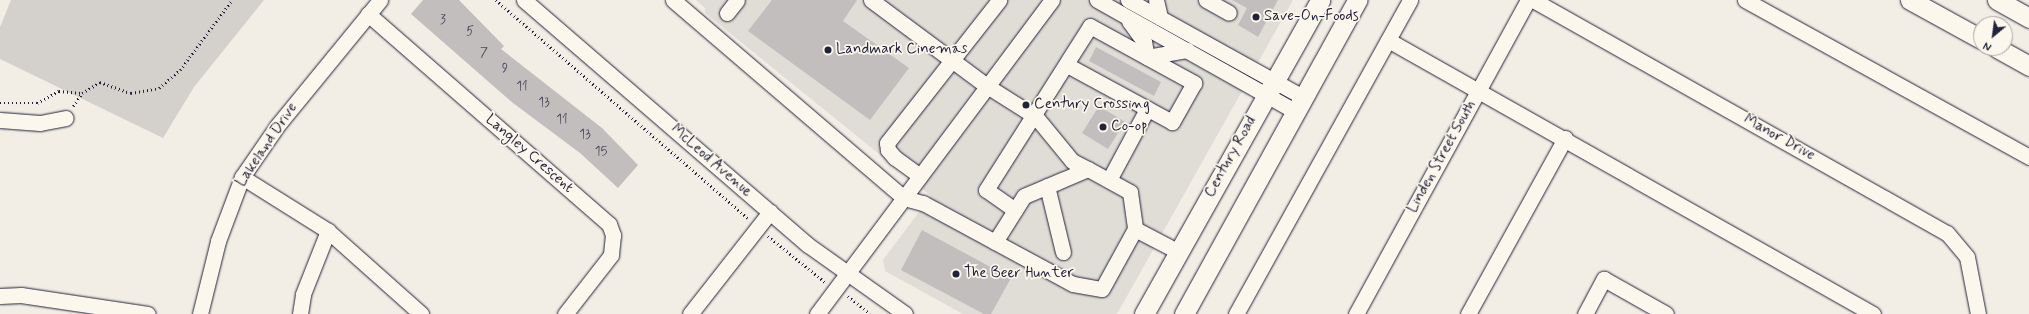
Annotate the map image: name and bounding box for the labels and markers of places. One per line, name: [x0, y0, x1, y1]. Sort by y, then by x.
place label: Save-On-Foods: [1264, 8, 1359, 26]
marker: Save-On-Foods: [1251, 12, 1261, 22]
place label: Landmark Cinemas: [836, 41, 967, 59]
marker: Landmark Cinemas: [823, 45, 833, 55]
place label: Century Crossing: [1034, 96, 1151, 114]
marker: Century Crossing: [1021, 100, 1031, 110]
place label: Co-op: [1111, 118, 1147, 136]
marker: Co-op: [1098, 122, 1108, 132]
place label: The Beer Hunter: [964, 265, 1070, 283]
marker: The Beer Hunter: [951, 269, 961, 279]

